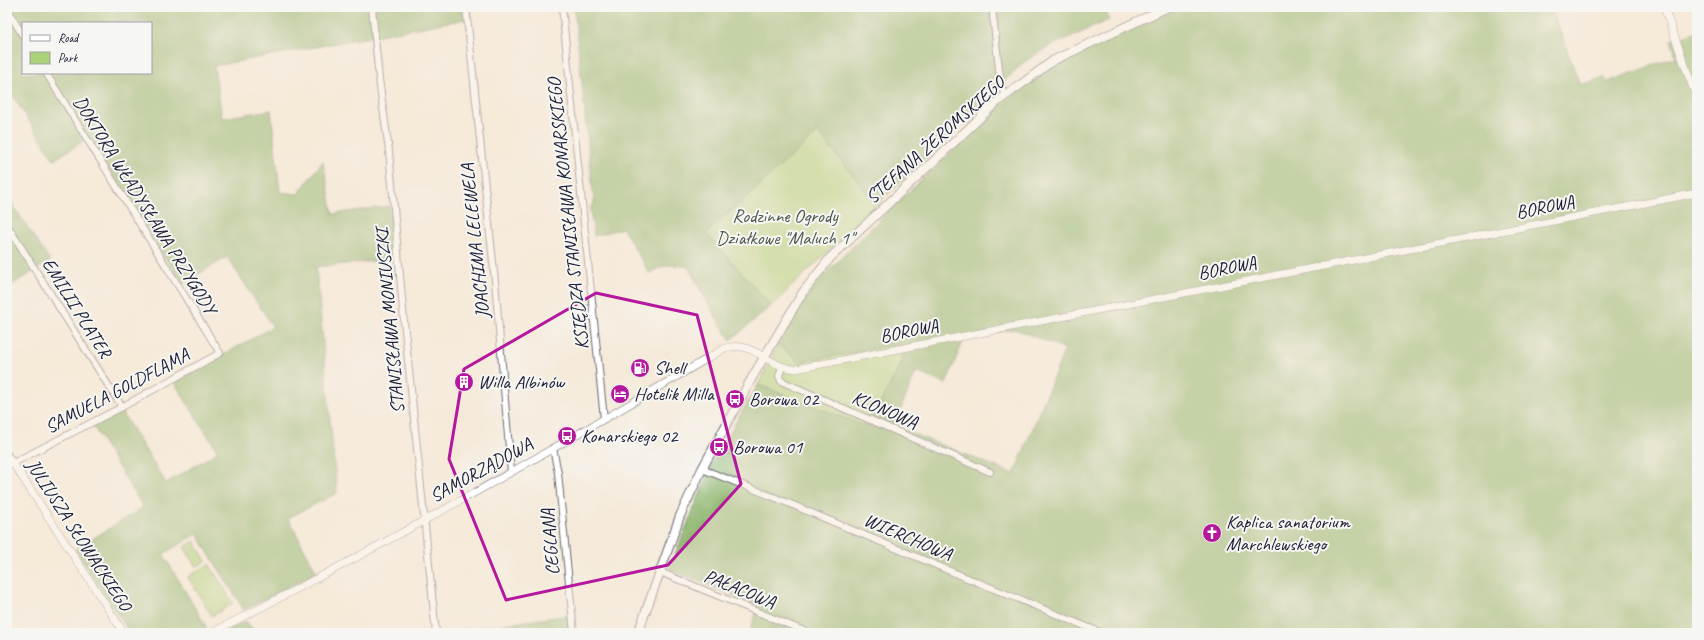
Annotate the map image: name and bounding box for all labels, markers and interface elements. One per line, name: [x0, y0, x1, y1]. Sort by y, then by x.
legend: [22, 22, 152, 74]
text: Road: [58, 30, 80, 46]
text: Park: [58, 50, 79, 66]
street label: STEFANA ŻEROMSKIEGO: [860, 70, 1011, 209]
street label: KSIĘDZA STANISŁAWA KONARSKIEGO: [542, 74, 594, 351]
street label: DOKTORA WŁADYSŁAWA PRZYGODY: [68, 91, 224, 321]
street label: JOACHIMA LELEWELA: [455, 162, 495, 321]
street label: BOROWA: [1514, 190, 1577, 224]
park label: Rodzinne Ogrody Działkowe "Maluch 1": [716, 204, 857, 250]
street label: STANISŁAWA MONIUSZKI: [370, 223, 410, 415]
street label: BOROWA: [1196, 251, 1259, 285]
street label: EMILII PLATER: [37, 254, 118, 364]
street label: BOROWA: [878, 314, 941, 348]
street label: SAMUELA GOLDFLAMA: [41, 342, 195, 439]
place label: Shell: [654, 356, 689, 380]
fuel station icon: Shell: [629, 357, 651, 379]
place label: Willa Albinów: [478, 370, 566, 394]
building icon: Willa Albinów: [453, 371, 475, 393]
place label: Hotelik Milla: [634, 382, 715, 406]
hotel icon: Hotelik Milla: [609, 383, 631, 405]
street label: KLONOWA: [848, 385, 922, 435]
place label: Borowa 02: [749, 387, 820, 411]
bus stop icon: Borowa 02: [724, 388, 746, 410]
place label: Konarskiego 02: [581, 424, 679, 448]
bus stop icon: Konarskiego 02: [556, 425, 578, 447]
street label: SAMORZĄDOWA: [426, 432, 537, 508]
place label: Borowa 01: [733, 435, 804, 459]
bus stop icon: Borowa 01: [708, 436, 730, 458]
street label: JULIUSZA SŁOWACKIEGO: [20, 454, 138, 617]
street label: CEGLANA: [535, 507, 565, 576]
street label: WIERCHOWA: [860, 508, 957, 567]
place label: Kaplica sanatorium Marchlewskiego: [1226, 510, 1351, 556]
church icon: Kaplica sanatorium Marchlewskiego: [1201, 522, 1223, 544]
street label: PAŁACOWA: [701, 564, 780, 614]

